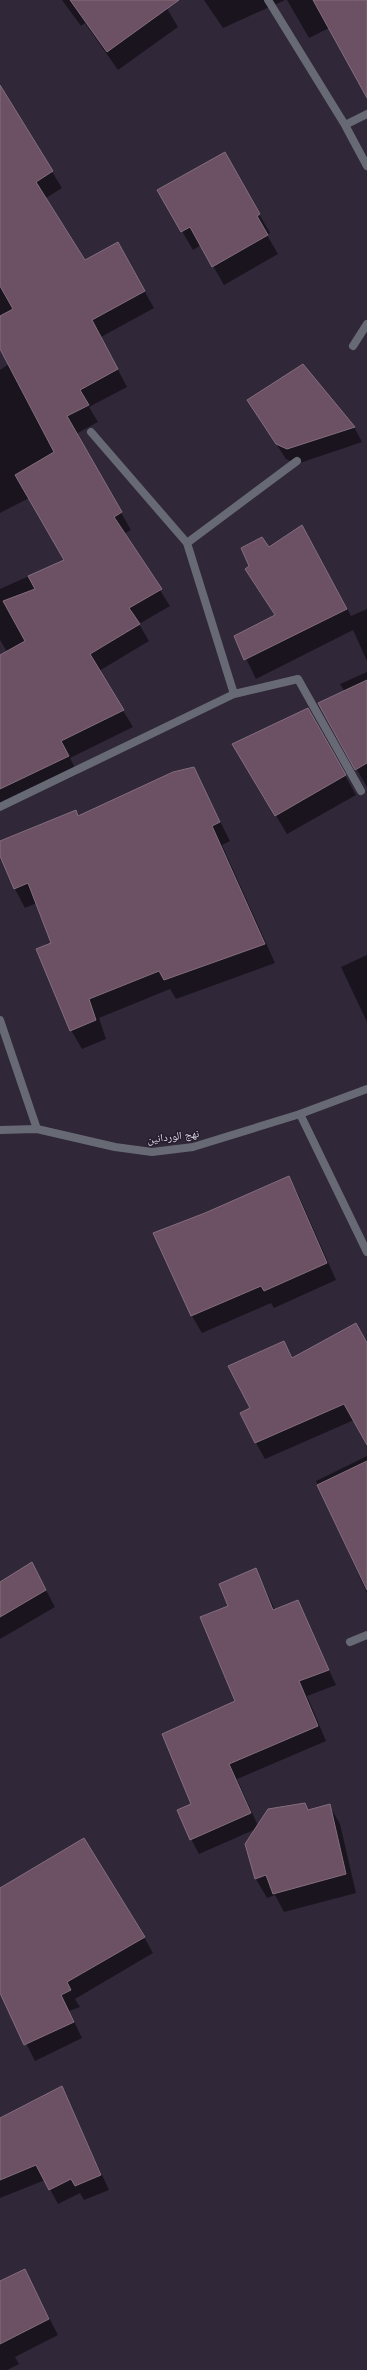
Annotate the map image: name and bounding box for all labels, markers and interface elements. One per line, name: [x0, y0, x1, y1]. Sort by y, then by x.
street label: نهج الوردانين: [146, 1126, 200, 1146]

